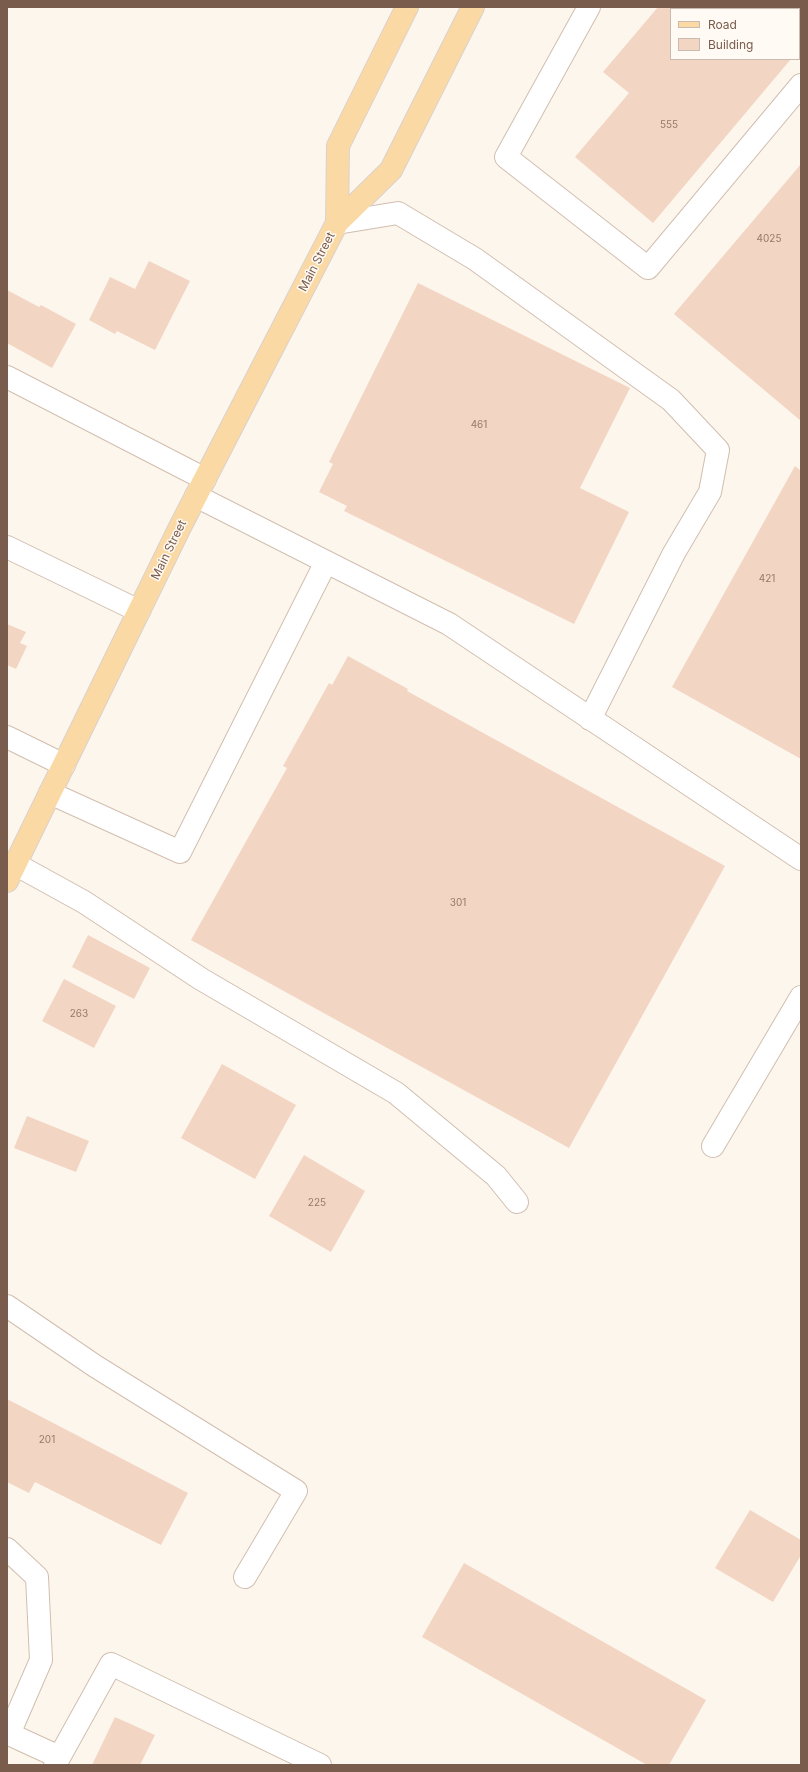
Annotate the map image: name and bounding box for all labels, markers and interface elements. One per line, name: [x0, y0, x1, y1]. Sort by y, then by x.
legend: [670, 8, 800, 60]
text: Road: [708, 17, 737, 32]
text: Building: [708, 37, 753, 52]
house number: 555: [660, 119, 678, 131]
street label: Main Street: [296, 230, 338, 294]
house number: 4025: [757, 233, 781, 245]
house number: 461: [471, 419, 487, 431]
street label: Main Street: [148, 518, 190, 582]
house number: 421: [759, 573, 775, 585]
house number: 301: [450, 897, 466, 909]
house number: 263: [70, 1008, 88, 1020]
house number: 225: [308, 1197, 326, 1209]
house number: 201: [39, 1434, 55, 1446]

